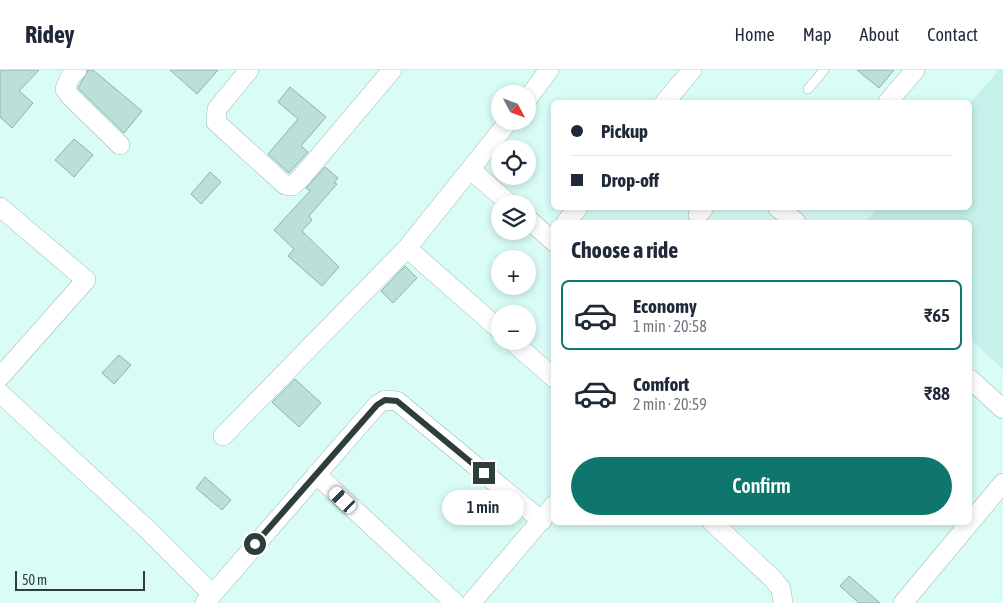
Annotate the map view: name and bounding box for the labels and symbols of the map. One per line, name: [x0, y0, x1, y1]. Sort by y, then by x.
north arrow: [491, 85, 536, 130]
route end: [473, 462, 495, 484]
car: [326, 484, 359, 516]
callout: 1 min: [443, 490, 525, 526]
route start: [244, 533, 266, 555]
scale bar: [15, 568, 145, 591]

